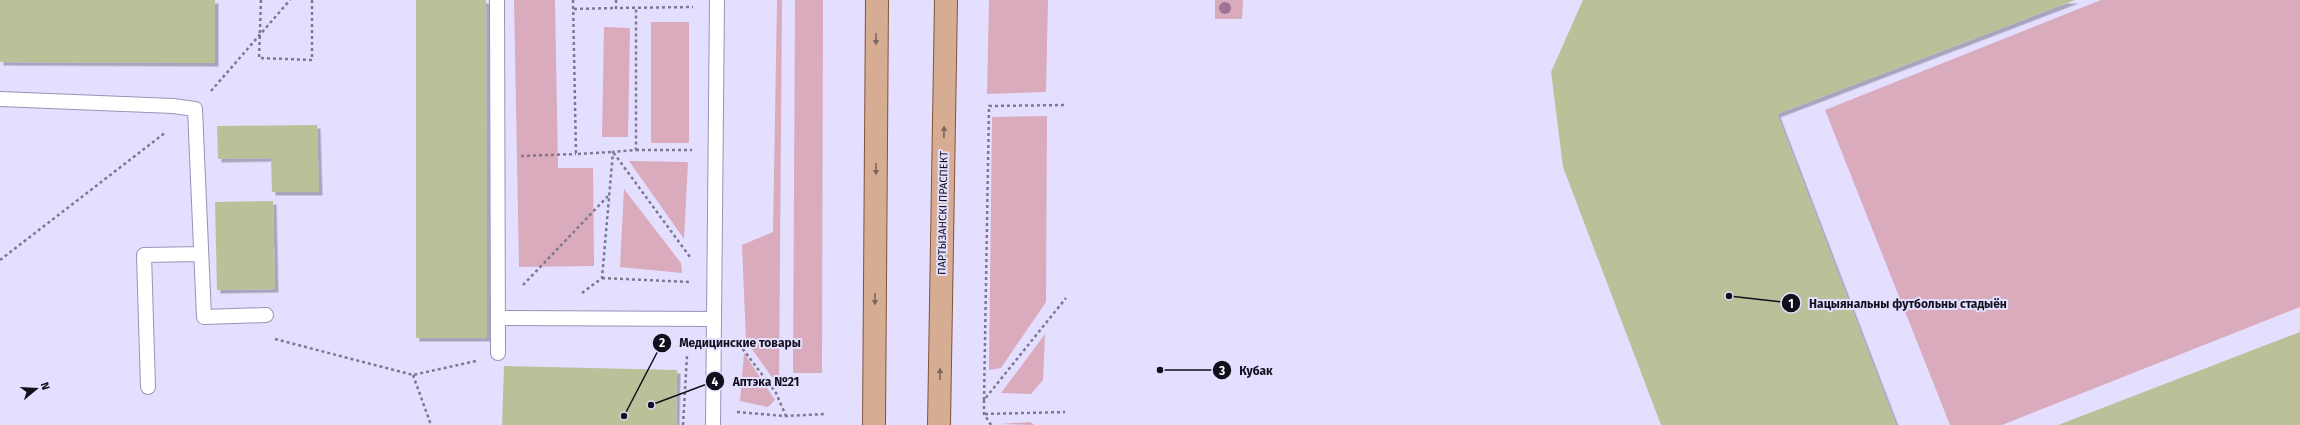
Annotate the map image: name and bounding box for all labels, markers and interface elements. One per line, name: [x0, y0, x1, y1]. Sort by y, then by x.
one-way arrow: [873, 33, 879, 46]
one-way arrow: [941, 125, 947, 138]
street label: ПАРТЫЗАНСКІ ПРАСПЕКТ: [935, 151, 951, 275]
one-way arrow: [873, 163, 879, 176]
callout: Нацыянальны футбольны стадыён: [1781, 291, 2015, 315]
one-way arrow: [872, 293, 878, 306]
text: 1: [1788, 297, 1794, 311]
text: Нацыянальны футбольны стадыён: [1809, 297, 2007, 311]
callout: Медицинские товары: [652, 331, 809, 355]
text: 2: [659, 336, 665, 350]
text: Медицинские товары: [679, 336, 801, 350]
callout: Кубак: [1212, 358, 1281, 382]
text: 3: [1218, 364, 1225, 378]
text: Кубак: [1239, 364, 1273, 378]
one-way arrow: [937, 367, 943, 380]
north arrow: [16, 369, 56, 409]
callout: Аптэка №21: [705, 369, 808, 393]
text: 4: [712, 375, 719, 389]
text: Аптэка №21: [732, 375, 799, 389]
text: N: [38, 381, 52, 392]

